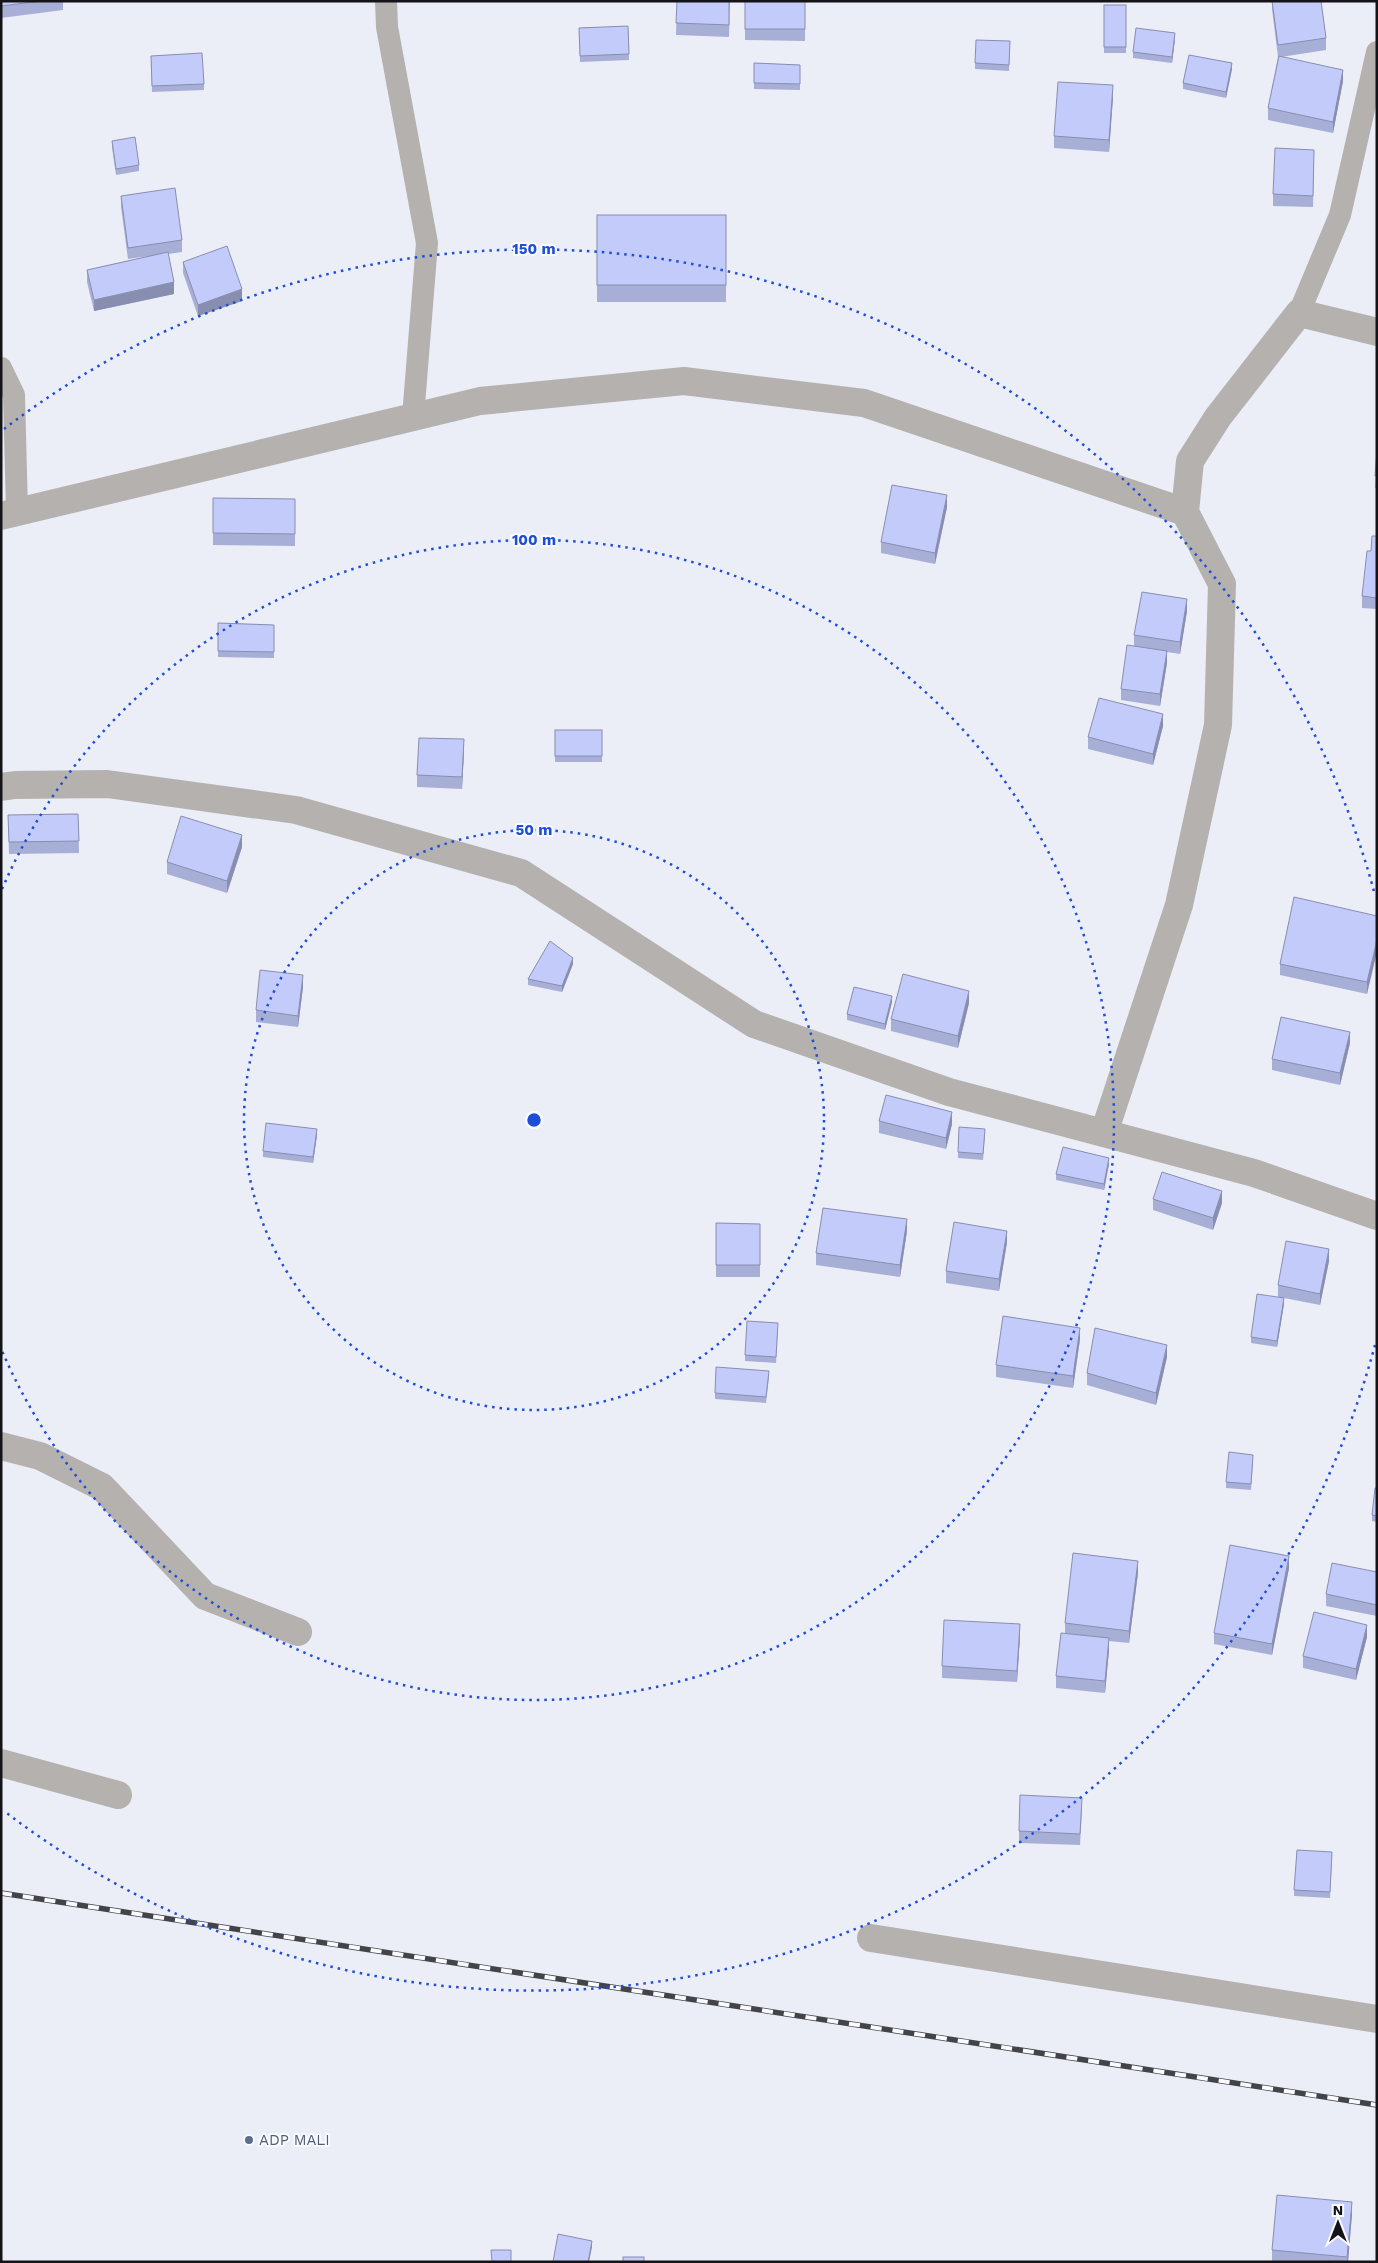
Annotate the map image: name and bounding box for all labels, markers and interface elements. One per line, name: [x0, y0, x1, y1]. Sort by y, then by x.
text: 150 m: [512, 240, 556, 258]
text: 100 m: [512, 531, 556, 549]
text: 50 m: [516, 821, 552, 839]
centre of rings: [525, 1111, 543, 1129]
place label: ADP MALI: [259, 2131, 330, 2149]
marker: ADP MALI: [243, 2134, 255, 2146]
north arrow: [1313, 2198, 1363, 2248]
text: N: [1333, 2202, 1343, 2218]

